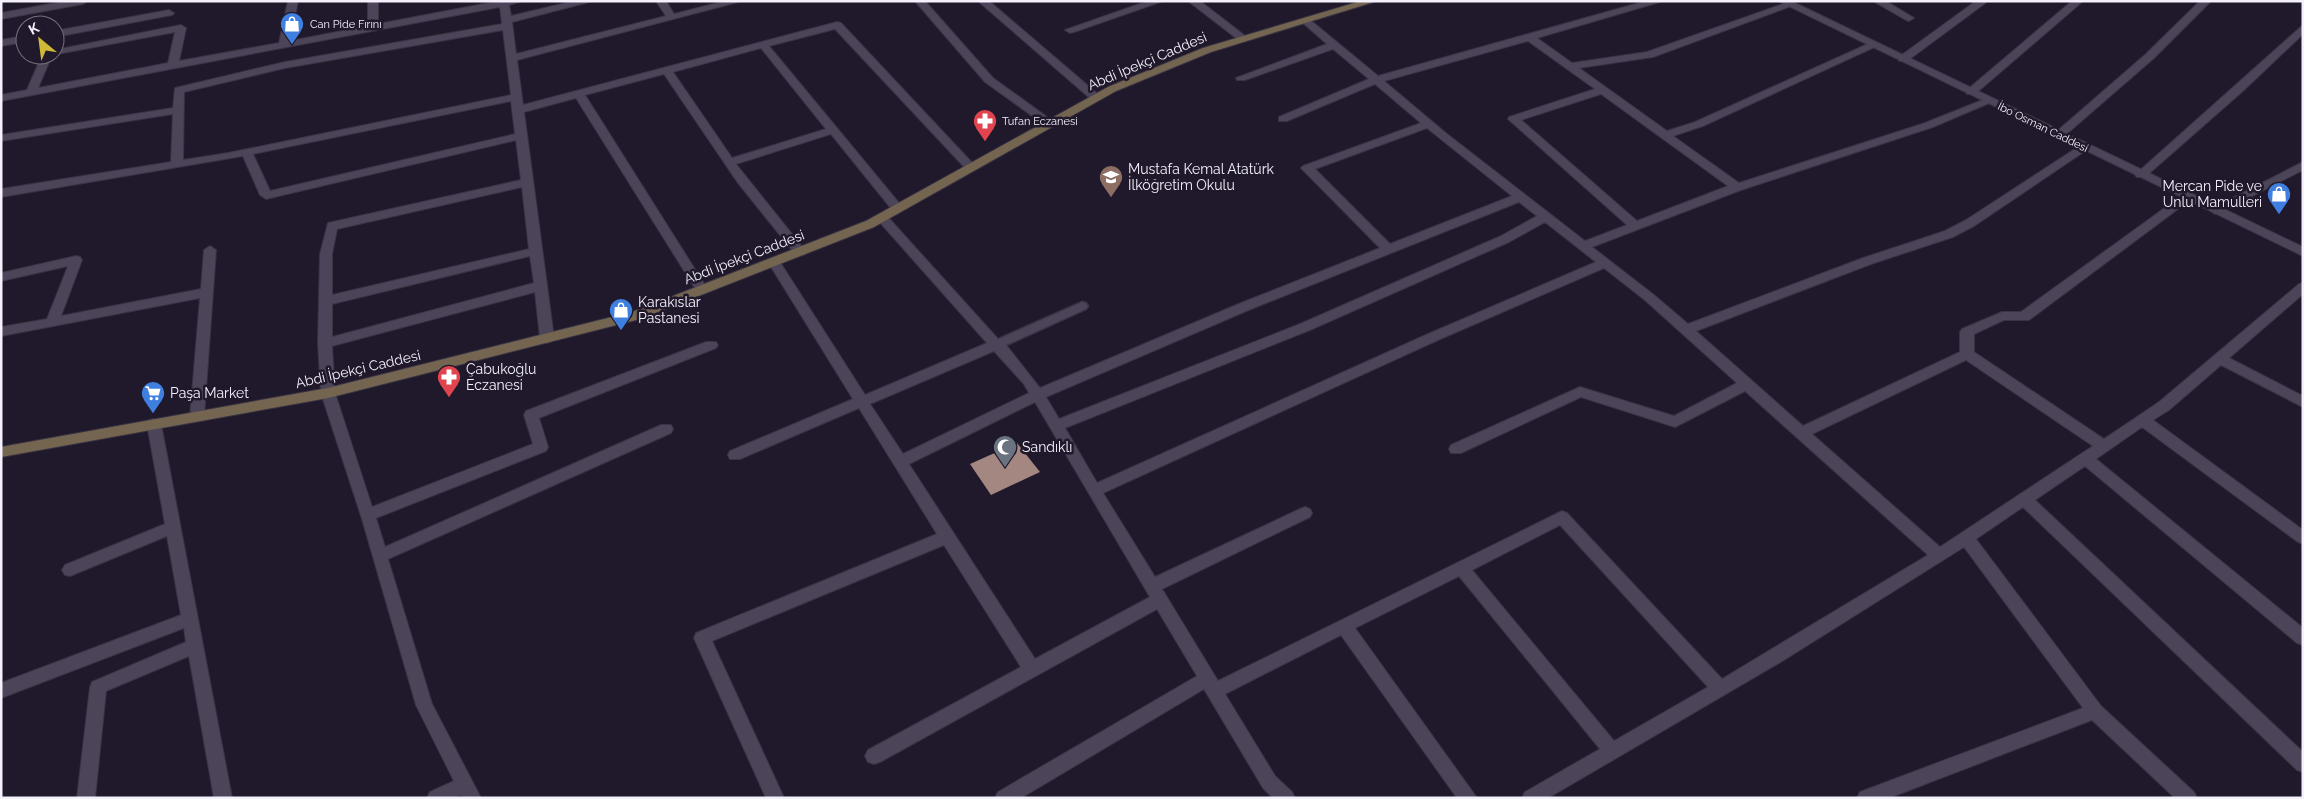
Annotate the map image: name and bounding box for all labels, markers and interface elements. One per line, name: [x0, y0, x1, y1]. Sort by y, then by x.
shop icon: Can Pide Fırını: [279, 11, 305, 45]
north arrow: [15, 15, 65, 65]
place label: Can Pide Fırını: [310, 18, 382, 31]
text: K: [26, 19, 42, 38]
street label: Abdi İpekçi Caddesi: [1084, 27, 1209, 93]
street label: İbo Osman Caddesi: [1995, 100, 2090, 155]
pharmacy icon: Tufan Eczanesi: [972, 108, 998, 142]
place label: Tufan Eczanesi: [1002, 115, 1078, 128]
place label: Mustafa Kemal Atatürk İlköğretim Okulu: [1128, 161, 1275, 193]
school or university icon: Mustafa Kemal Atatürk İlköğretim Okulu: [1098, 164, 1124, 198]
place label: Mercan Pide ve Unlu Mamulleri: [2163, 178, 2262, 210]
shop icon: Mercan Pide ve Unlu Mamulleri: [2266, 181, 2292, 215]
street label: Abdi İpekçi Caddesi: [681, 225, 807, 287]
place label: Karakıslar Pastanesi: [638, 294, 701, 326]
shop icon: Karakıslar Pastanesi: [608, 297, 634, 331]
street label: Abdi İpekçi Caddesi: [293, 345, 422, 391]
place label: Çabukoğlu Eczanesi: [466, 361, 536, 393]
pharmacy icon: Çabukoğlu Eczanesi: [436, 364, 462, 398]
supermarket icon: Paşa Market: [140, 380, 166, 414]
place label: Paşa Market: [170, 385, 249, 401]
mosque icon: Sandıklı: [992, 434, 1018, 468]
place label: Sandıklı: [1022, 439, 1072, 455]

